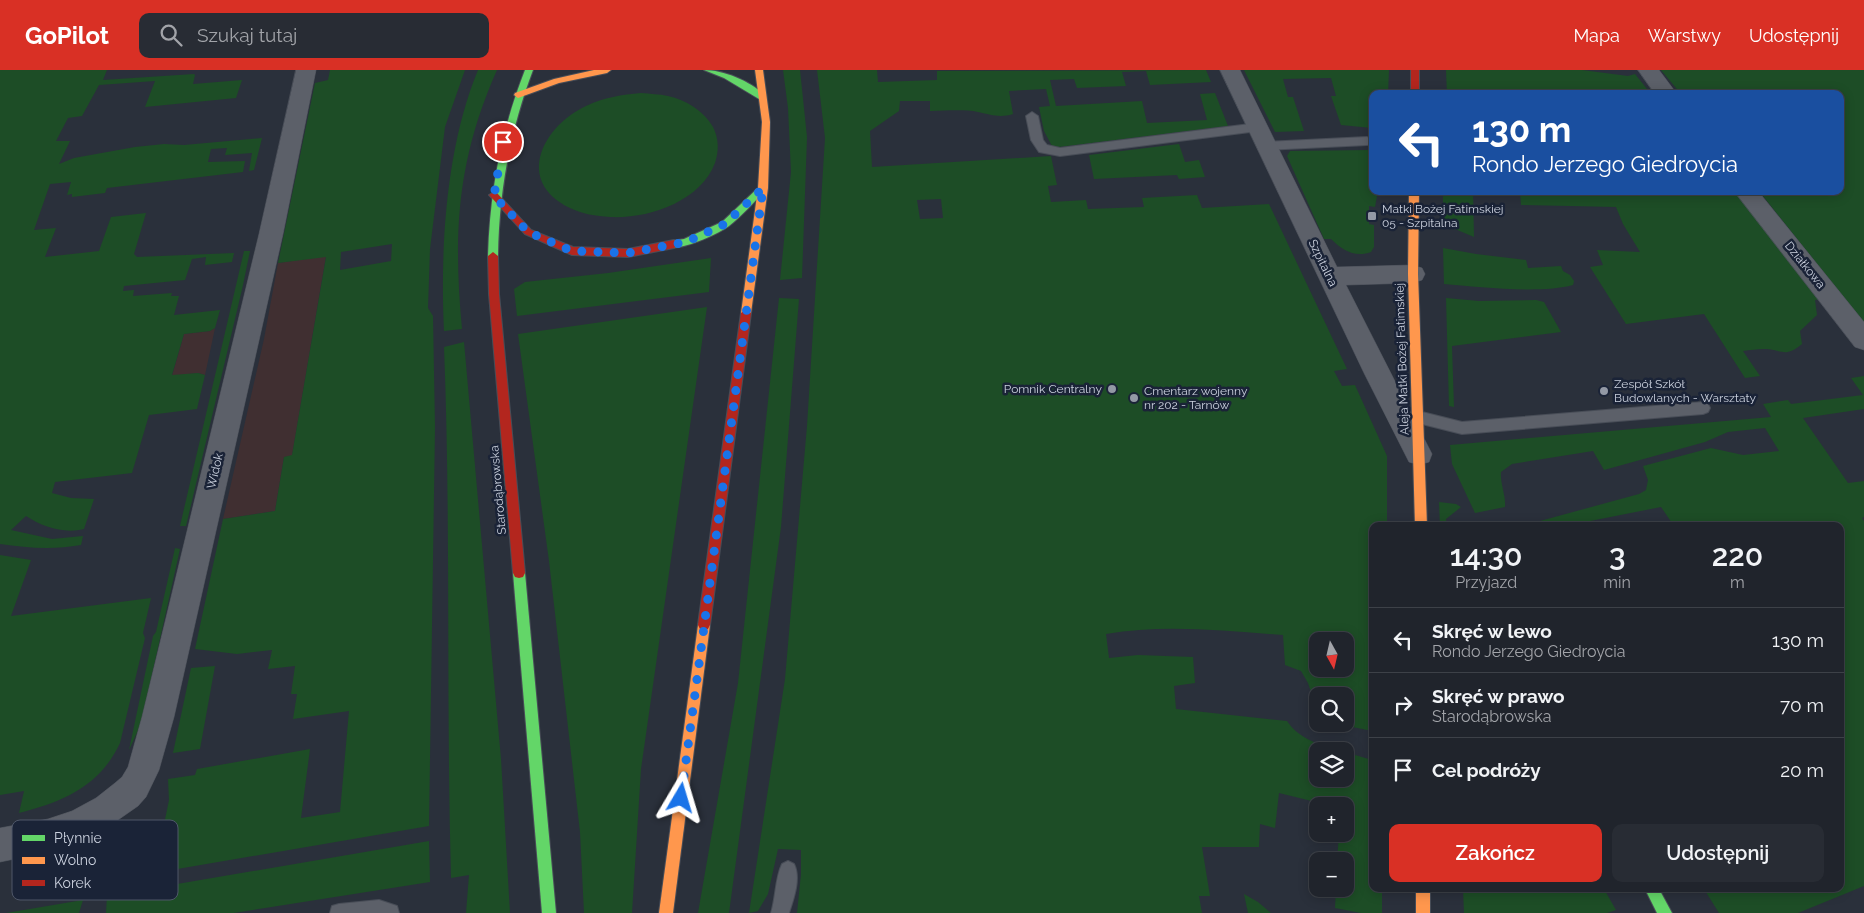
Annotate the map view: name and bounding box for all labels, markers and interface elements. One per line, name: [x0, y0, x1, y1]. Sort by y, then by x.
search box: [139, 13, 489, 58]
text: GoPilot: [25, 21, 109, 50]
icon: search: [157, 21, 185, 49]
text: Szukaj tutaj: [197, 24, 297, 46]
text: Mapa: [1573, 25, 1620, 46]
text: Warstwy: [1648, 25, 1721, 46]
text: Udostępnij: [1749, 25, 1839, 46]
text: 130 m: [1472, 109, 1571, 150]
icon: left: [1389, 110, 1454, 175]
pin: [482, 121, 524, 163]
icon: arrive: [489, 128, 517, 156]
text: Rondo Jerzego Giedroycia: [1472, 151, 1738, 177]
place label: Matki Bożej Fatimskiej 05 - Szpitalna: [1382, 202, 1504, 230]
marker: Matki Bożej Fatimskiej 05 - Szpitalna: [1366, 210, 1378, 222]
street label: Szpitalna: [1306, 237, 1340, 289]
street label: Działkowa: [1782, 239, 1828, 291]
street label: Aleja Matki Bożej Fatimskiej: [1392, 283, 1412, 435]
place label: Zespół Szkół Budowlanych - Warsztaty: [1614, 377, 1756, 405]
place label: Pomnik Centralny: [1004, 382, 1102, 396]
marker: Pomnik Centralny: [1106, 383, 1118, 395]
place label: Cmentarz wojenny nr 202 - Tarnów: [1144, 384, 1248, 412]
marker: Zespół Szkół Budowlanych - Warsztaty: [1598, 385, 1610, 397]
marker: Cmentarz wojenny nr 202 - Tarnów: [1128, 392, 1140, 404]
street label: Starodąbrowska: [487, 445, 509, 535]
street label: Widok: [204, 451, 226, 490]
text: 14:30: [1450, 538, 1523, 573]
text: 3: [1609, 538, 1625, 573]
text: 220: [1712, 538, 1763, 573]
text: Przyjazd: [1455, 573, 1517, 592]
text: min: [1603, 573, 1631, 592]
text: m: [1730, 573, 1745, 592]
text: Skręć w lewo: [1432, 620, 1552, 642]
icon: left: [1389, 626, 1417, 654]
text: 130 m: [1772, 629, 1824, 651]
north arrow: [1309, 632, 1354, 678]
map controls: [1309, 632, 1354, 897]
text: Rondo Jerzego Giedroycia: [1432, 642, 1626, 661]
text: Skręć w prawo: [1432, 685, 1565, 707]
button: search: [1309, 687, 1354, 732]
icon: right: [1389, 691, 1417, 719]
text: 70 m: [1780, 694, 1824, 716]
text: Starodąbrowska: [1432, 707, 1551, 726]
button: layers: [1309, 742, 1354, 787]
icon: arrive: [1389, 756, 1417, 784]
text: Cel podróży: [1432, 759, 1541, 781]
text: 20 m: [1780, 759, 1824, 781]
position arrow: [654, 771, 706, 823]
button: +: [1309, 797, 1354, 842]
legend: [12, 820, 178, 900]
button: Zakończ: [1389, 824, 1602, 882]
button: Udostępnij: [1612, 824, 1824, 882]
text: Płynnie: [54, 830, 102, 846]
text: Wolno: [54, 852, 96, 868]
button: −: [1309, 852, 1354, 897]
text: Korek: [54, 875, 92, 891]

